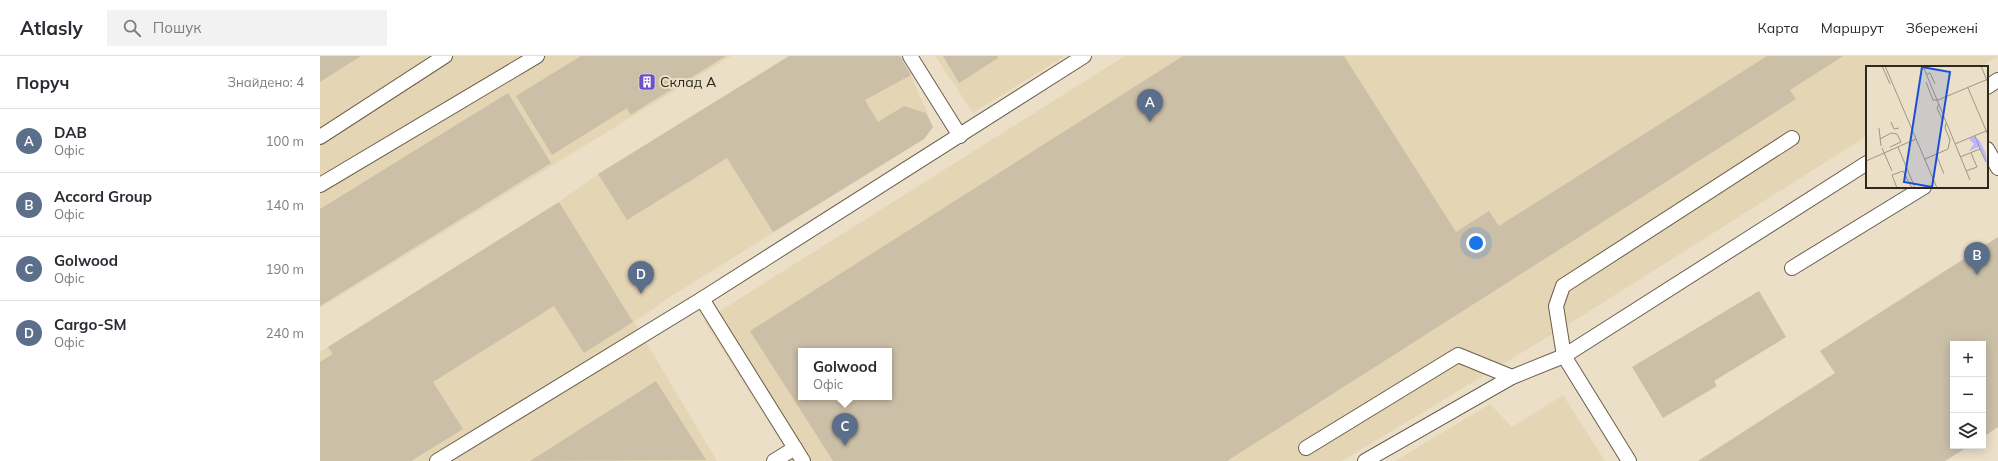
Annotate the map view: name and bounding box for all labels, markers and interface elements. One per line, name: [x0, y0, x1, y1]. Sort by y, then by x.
search box: [107, 10, 387, 46]
text: Atlasly: [20, 16, 83, 40]
icon: search: [121, 17, 143, 39]
text: Пошук: [153, 18, 201, 37]
text: Карта: [1758, 19, 1799, 37]
text: Маршрут: [1821, 19, 1884, 37]
text: Збережені: [1906, 19, 1978, 37]
inset map: [1866, 66, 1988, 188]
text: Поруч: [16, 72, 69, 93]
building icon: Склад A: [637, 72, 657, 92]
place label: Склад A: [660, 73, 717, 91]
text: Знайдено: 4: [227, 74, 304, 90]
pin: A: [1137, 89, 1163, 122]
text: DAB: [54, 123, 87, 142]
text: A: [24, 133, 34, 149]
text: 100 m: [266, 133, 304, 149]
text: Офіс: [54, 142, 84, 158]
text: Accord Group: [54, 187, 152, 206]
text: B: [25, 197, 33, 213]
text: 140 m: [266, 197, 304, 213]
text: Офіс: [54, 206, 84, 222]
your location: [1466, 233, 1486, 253]
pin: B: [1964, 242, 1990, 275]
text: Golwood: [54, 251, 118, 270]
text: C: [25, 261, 33, 277]
text: 190 m: [266, 261, 304, 277]
pin: D: [628, 261, 654, 294]
text: Офіс: [54, 270, 84, 286]
text: Cargo-SM: [54, 315, 127, 334]
text: D: [24, 325, 34, 341]
text: 240 m: [266, 325, 304, 341]
text: Офіс: [54, 334, 84, 350]
map controls: [1950, 341, 1986, 449]
button: +: [1950, 341, 1986, 377]
popup: [798, 348, 892, 400]
text: Golwood: [813, 357, 877, 376]
text: Офіс: [813, 376, 843, 392]
button: −: [1950, 377, 1986, 413]
pin: C: [832, 413, 858, 446]
button: layers: [1950, 413, 1986, 449]

